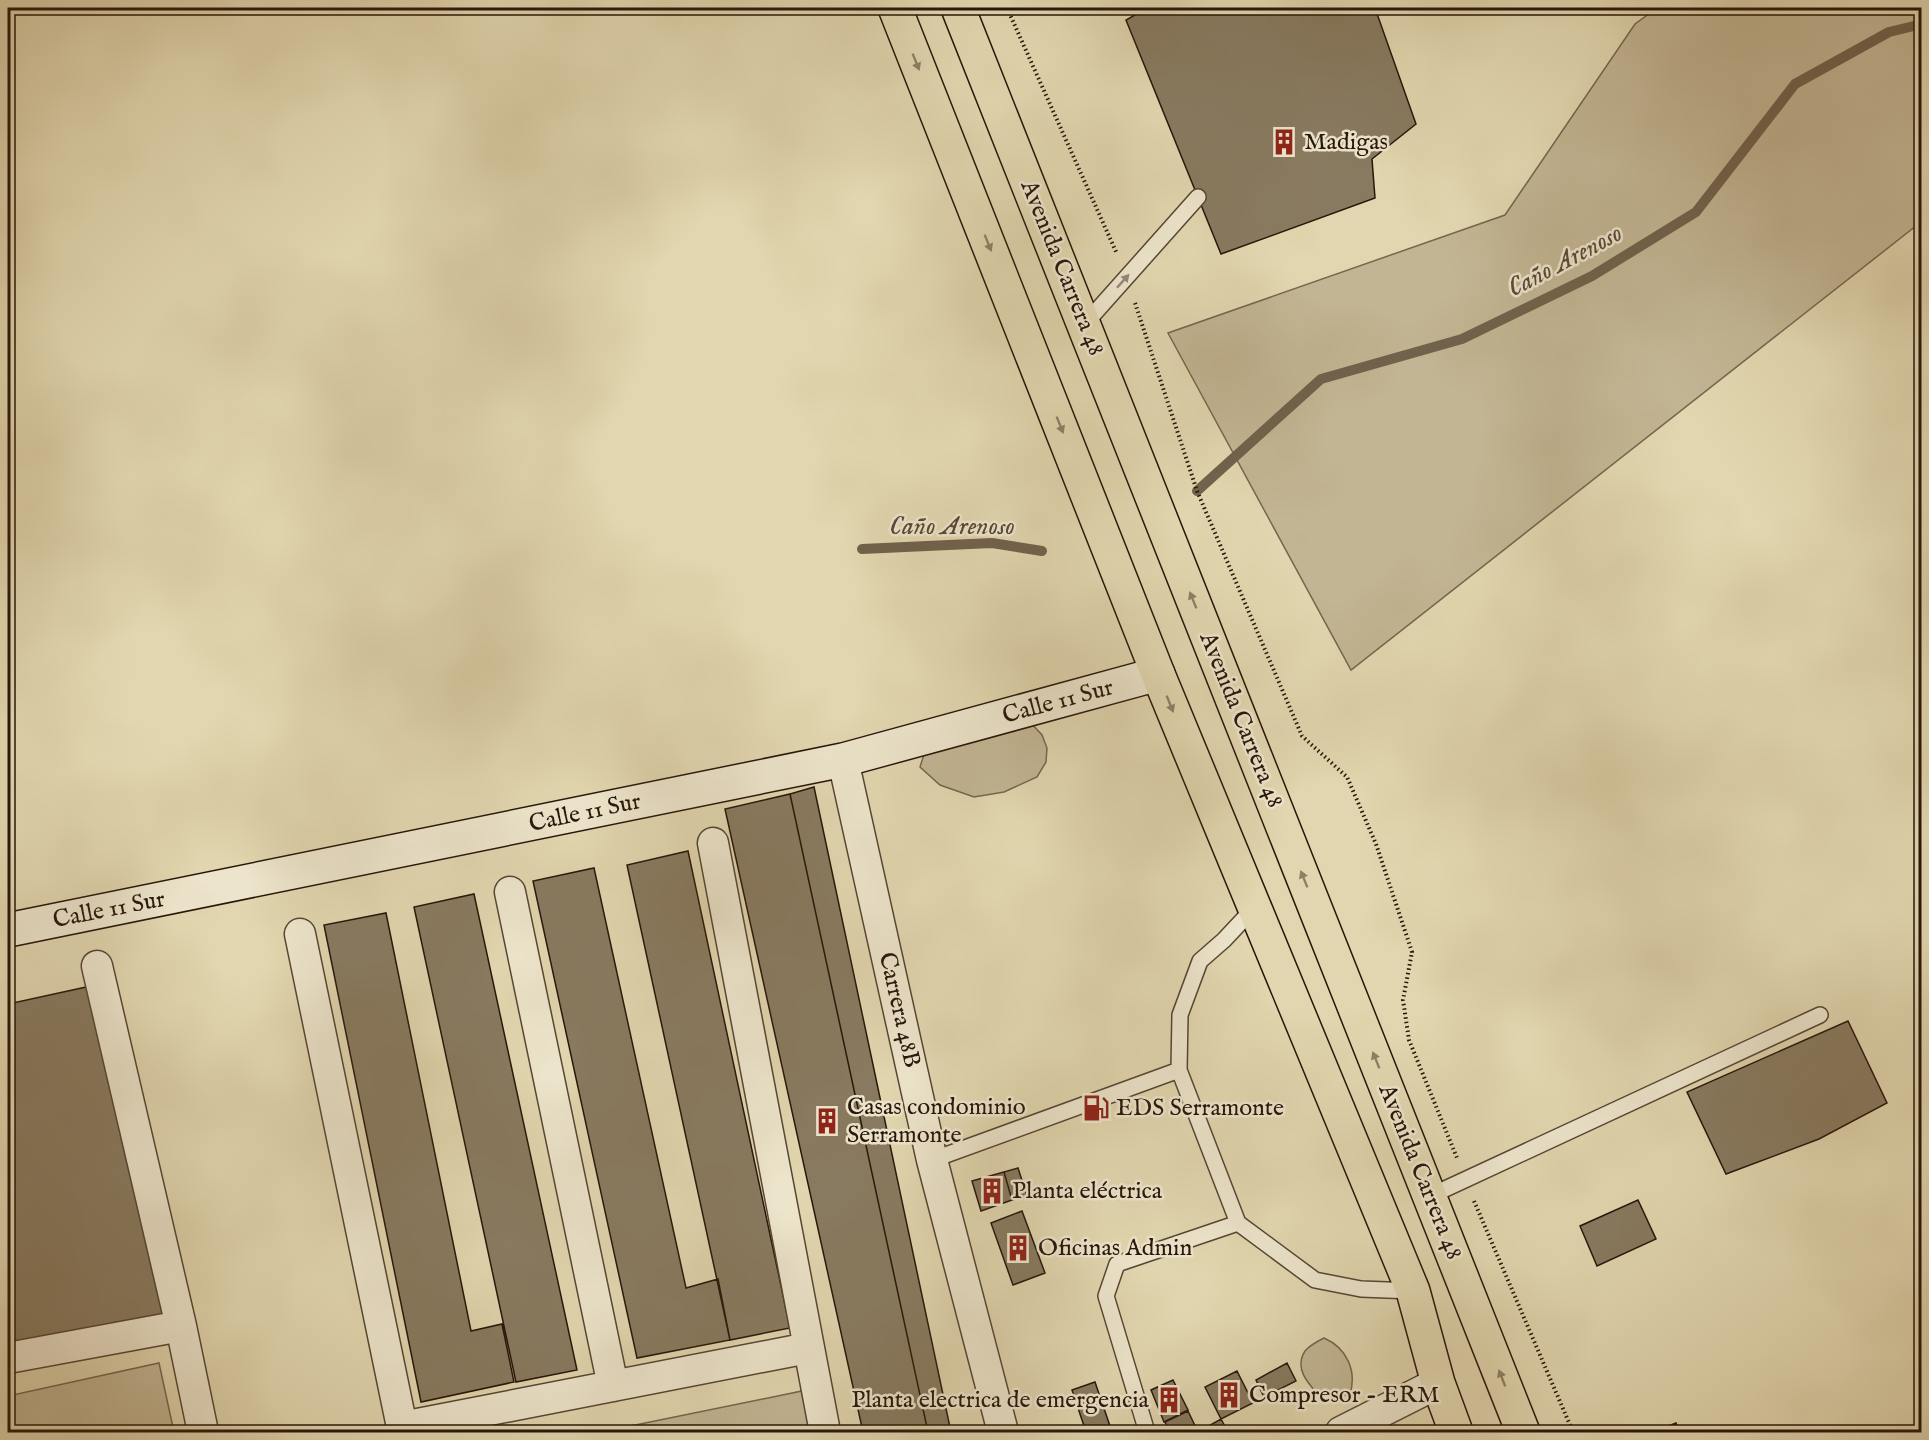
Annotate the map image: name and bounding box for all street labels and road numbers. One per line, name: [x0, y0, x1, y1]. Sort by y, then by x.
street label: Avenida Carrera 48: [1012, 175, 1111, 360]
street label: Avenida Carrera 48: [1191, 627, 1290, 812]
street label: Calle 11 Sur: [999, 672, 1117, 732]
street label: Calle 11 Sur: [526, 786, 644, 840]
street label: Calle 11 Sur: [50, 884, 168, 936]
street label: Carrera 48B: [871, 949, 927, 1071]
street label: Avenida Carrera 48: [1370, 1079, 1469, 1264]

